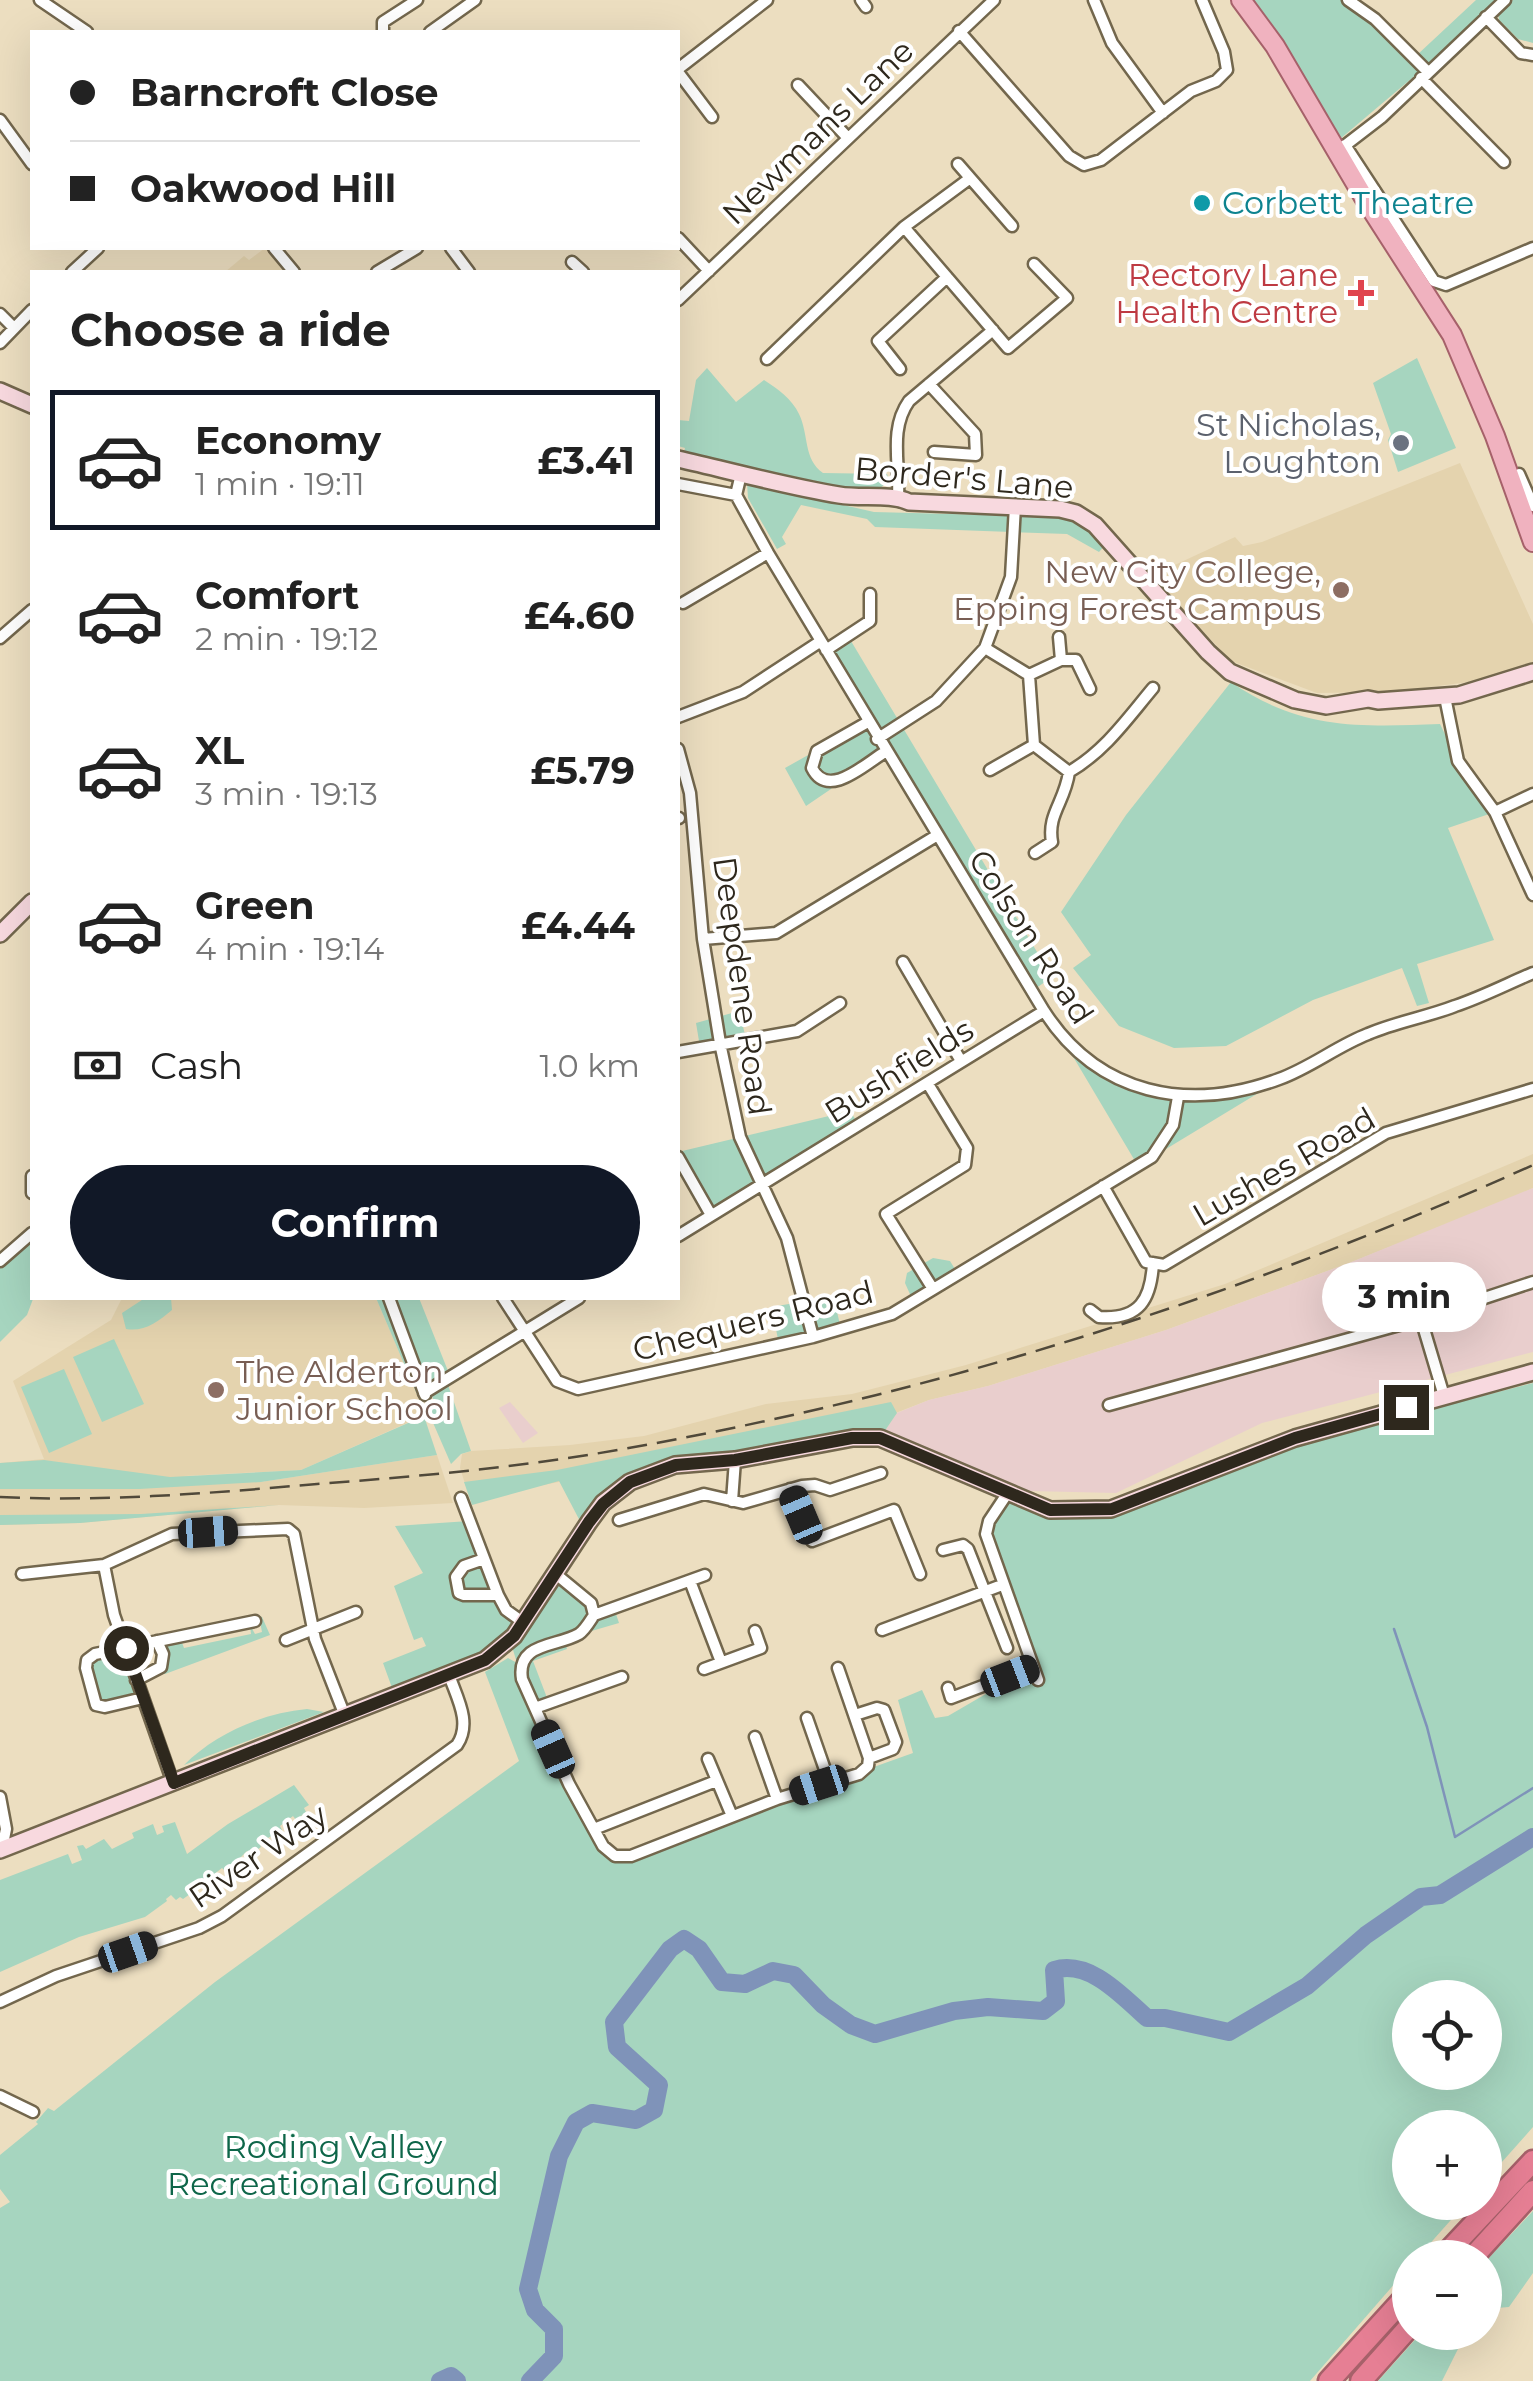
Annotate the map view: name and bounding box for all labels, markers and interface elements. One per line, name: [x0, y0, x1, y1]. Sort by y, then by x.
street label: Newmans Lane: [714, 31, 921, 233]
text: Barncroft Close: [130, 69, 439, 116]
text: Oakwood Hill: [130, 165, 396, 212]
place label: Corbett Theatre: [1222, 183, 1474, 222]
marker: Corbett Theatre: [1191, 192, 1213, 214]
place label: Rectory Lane Health Centre: [1115, 255, 1338, 331]
marker: Rectory Lane Health Centre: [1348, 280, 1374, 306]
text: Choose a ride: [70, 302, 391, 357]
place label: St Nicholas, Loughton: [1196, 405, 1381, 481]
icon: car: [75, 415, 165, 505]
text: Economy: [195, 417, 381, 464]
marker: St Nicholas, Loughton: [1390, 432, 1412, 454]
text: £3.41: [537, 437, 635, 484]
street label: Border's Lane: [853, 449, 1075, 506]
text: 1 min · 19:11: [195, 464, 365, 503]
place label: New City College, Epping Forest Campus: [953, 552, 1321, 628]
icon: car: [75, 570, 165, 660]
text: Comfort: [195, 572, 359, 619]
marker: New City College, Epping Forest Campus: [1330, 579, 1352, 601]
text: £4.60: [524, 592, 635, 639]
text: 2 min · 19:12: [195, 619, 378, 658]
icon: car: [75, 725, 165, 815]
text: XL: [195, 727, 244, 774]
text: £5.79: [531, 747, 635, 794]
text: 3 min · 19:13: [195, 774, 378, 813]
street label: Colson Road: [961, 842, 1102, 1031]
street label: Deepdene Road: [705, 854, 780, 1118]
icon: car: [75, 880, 165, 970]
text: Green: [195, 882, 315, 929]
text: £4.44: [521, 902, 635, 949]
text: 4 min · 19:14: [195, 929, 384, 968]
street label: Bushfields: [817, 1010, 980, 1132]
icon: cash: [70, 1038, 125, 1093]
text: Cash: [150, 1042, 243, 1089]
text: 1.0 km: [540, 1046, 640, 1085]
street label: Lushes Road: [1186, 1099, 1382, 1235]
button: Confirm: [70, 1165, 640, 1280]
callout: 3 min: [1324, 1262, 1488, 1332]
street label: Chequers Road: [629, 1272, 877, 1369]
text: 3 min: [1358, 1277, 1451, 1316]
place label: The Alderton Junior School: [235, 1352, 453, 1428]
marker: The Alderton Junior School: [205, 1379, 227, 1401]
route end: [1384, 1385, 1429, 1430]
car: [775, 1482, 827, 1548]
car: [177, 1515, 239, 1549]
route start: [104, 1626, 149, 1671]
car: [977, 1651, 1043, 1701]
car: [527, 1715, 579, 1783]
car: [786, 1761, 852, 1809]
street label: River Way: [181, 1795, 335, 1916]
car: [95, 1928, 161, 1976]
map controls: [1392, 1980, 1502, 2350]
button: locate: [1392, 1980, 1502, 2090]
button: +: [1392, 2110, 1502, 2220]
park label: Roding Valley Recreational Ground: [167, 2127, 499, 2203]
button: −: [1392, 2240, 1502, 2350]

